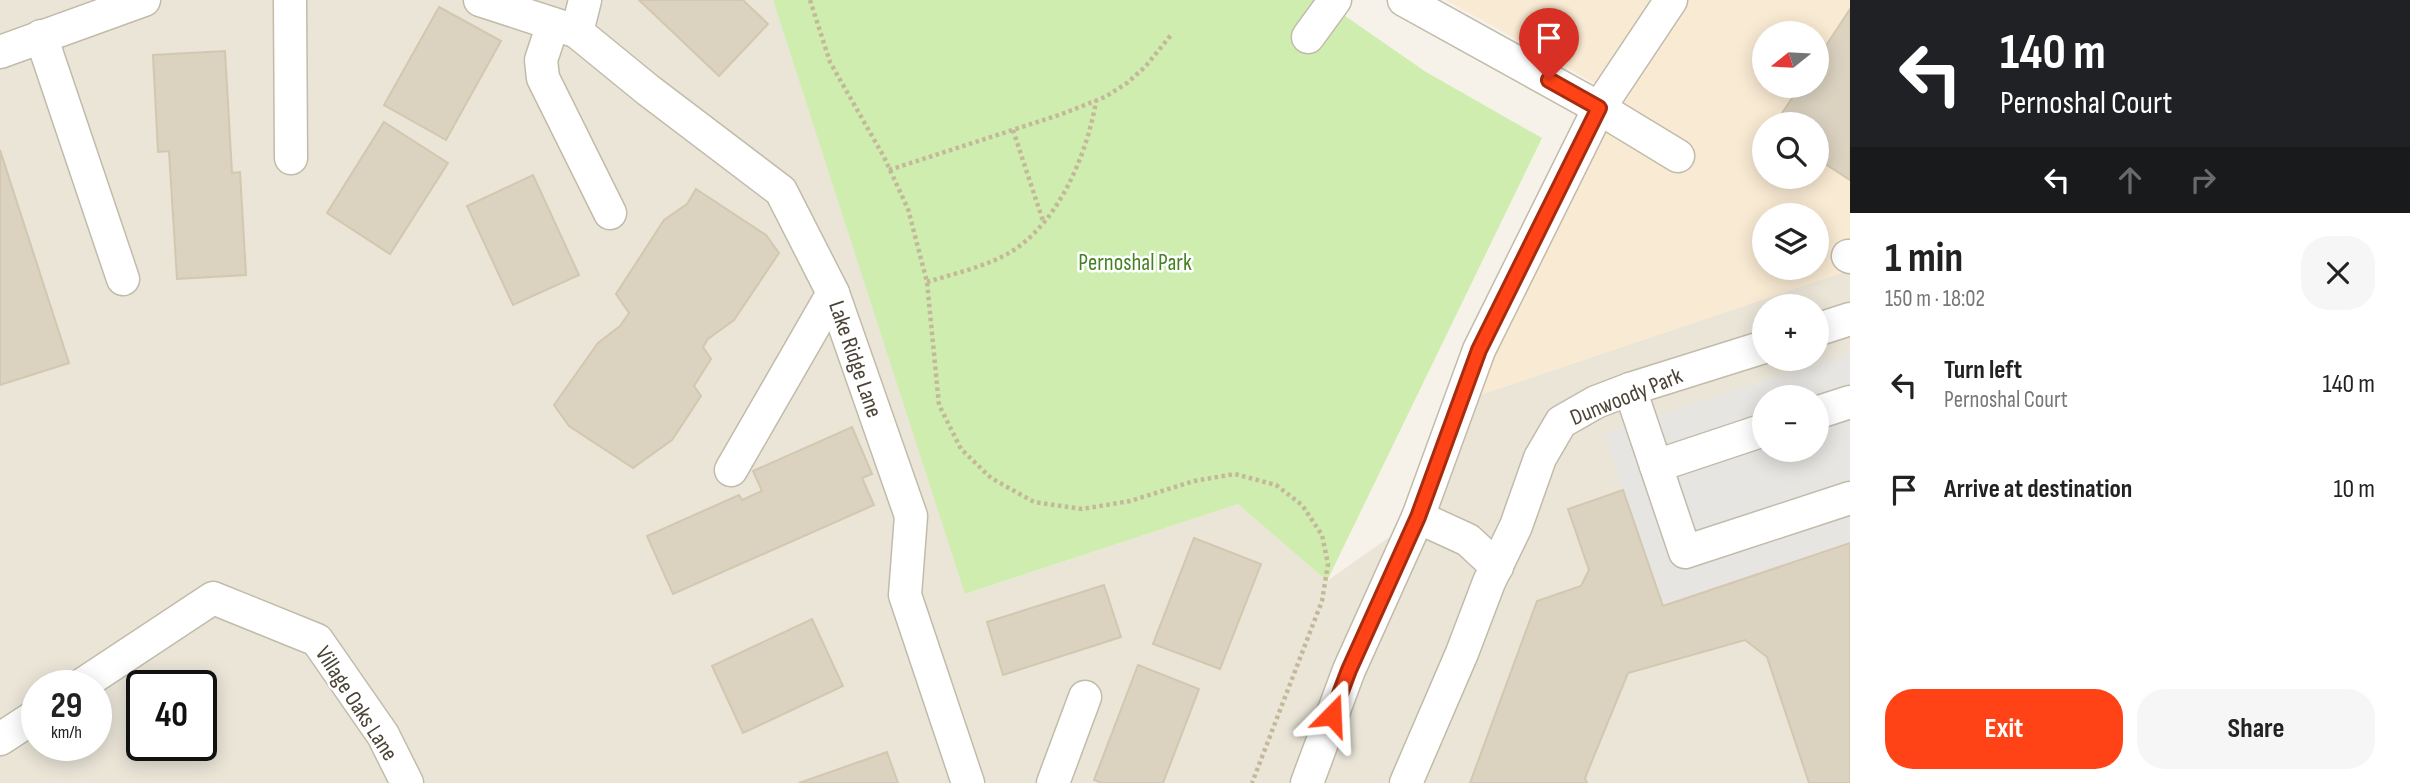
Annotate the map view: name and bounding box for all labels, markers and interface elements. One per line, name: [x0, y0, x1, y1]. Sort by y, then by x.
pin: [1519, 8, 1579, 80]
icon: arrive: [1530, 19, 1568, 57]
north arrow: [1752, 21, 1829, 98]
map controls: [1752, 21, 1829, 462]
text: 140 m: [2000, 24, 2106, 83]
icon: left: [1885, 28, 1976, 119]
text: Pernoshal Court: [2000, 84, 2172, 123]
button: search: [1752, 112, 1829, 189]
icon: left: [2038, 161, 2076, 199]
icon: ahead: [2111, 161, 2149, 199]
icon: right: [2184, 161, 2222, 199]
button: layers: [1752, 203, 1829, 280]
text: 1 min: [1885, 233, 1963, 284]
button: close: [2301, 236, 2375, 310]
park label: Pernoshal Park: [1078, 249, 1192, 277]
text: 150 m · 18:02: [1885, 285, 1985, 313]
button: +: [1752, 294, 1829, 371]
street label: Lake Ridge Lane: [822, 297, 888, 421]
text: Turn left: [1944, 355, 2022, 386]
street label: Dunwoody Park: [1566, 362, 1687, 432]
icon: left: [1885, 366, 1923, 404]
text: 140 m: [2323, 369, 2375, 400]
button: −: [1752, 385, 1829, 462]
text: Pernoshal Court: [1944, 386, 2068, 414]
icon: arrive: [1885, 471, 1923, 509]
text: Arrive at destination: [1944, 474, 2132, 505]
text: 10 m: [2333, 474, 2375, 505]
street label: Village Oaks Lane: [309, 641, 404, 766]
speed limit sign: 40: [126, 670, 217, 761]
position arrow: [1295, 678, 1369, 752]
text: 29: [51, 685, 82, 728]
button: Exit: [1885, 689, 2123, 769]
button: Share: [2137, 689, 2375, 769]
text: km/h: [51, 722, 82, 743]

